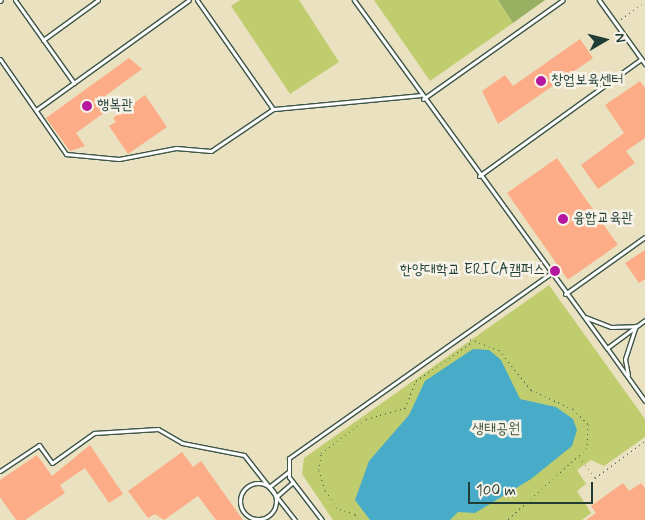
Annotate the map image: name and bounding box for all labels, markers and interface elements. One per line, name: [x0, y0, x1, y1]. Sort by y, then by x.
north arrow: [580, 15, 630, 65]
text: N: [610, 32, 629, 44]
place label: 창업보육센터: [551, 72, 623, 90]
marker: 창업보육센터: [535, 75, 547, 87]
place label: 행복관: [97, 97, 133, 115]
marker: 행복관: [81, 100, 93, 112]
place label: 융합교육관: [573, 210, 633, 228]
marker: 융합교육관: [557, 213, 569, 225]
place label: 한양대학교 ERICA캠퍼스: [400, 262, 545, 280]
marker: 한양대학교 ERICA캠퍼스: [549, 265, 561, 277]
park label: 생태공원: [472, 421, 520, 439]
scale bar: [470, 472, 595, 504]
text: 100 m: [476, 481, 516, 501]

